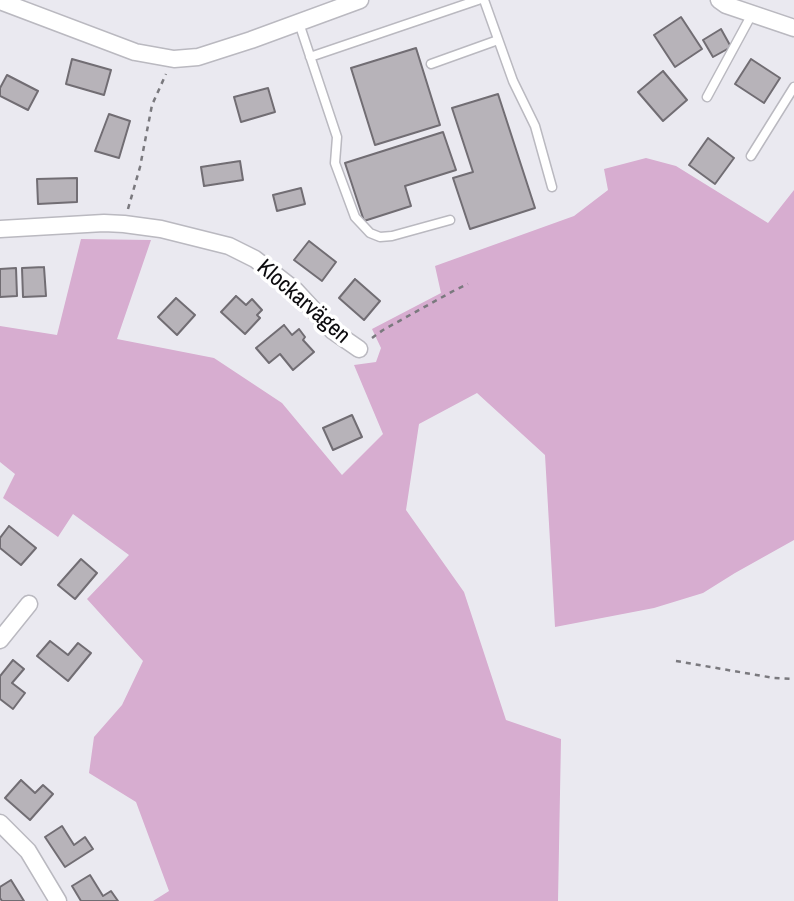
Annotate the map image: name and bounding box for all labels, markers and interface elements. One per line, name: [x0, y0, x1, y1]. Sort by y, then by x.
street label: Klockarvägen: [251, 254, 355, 350]

